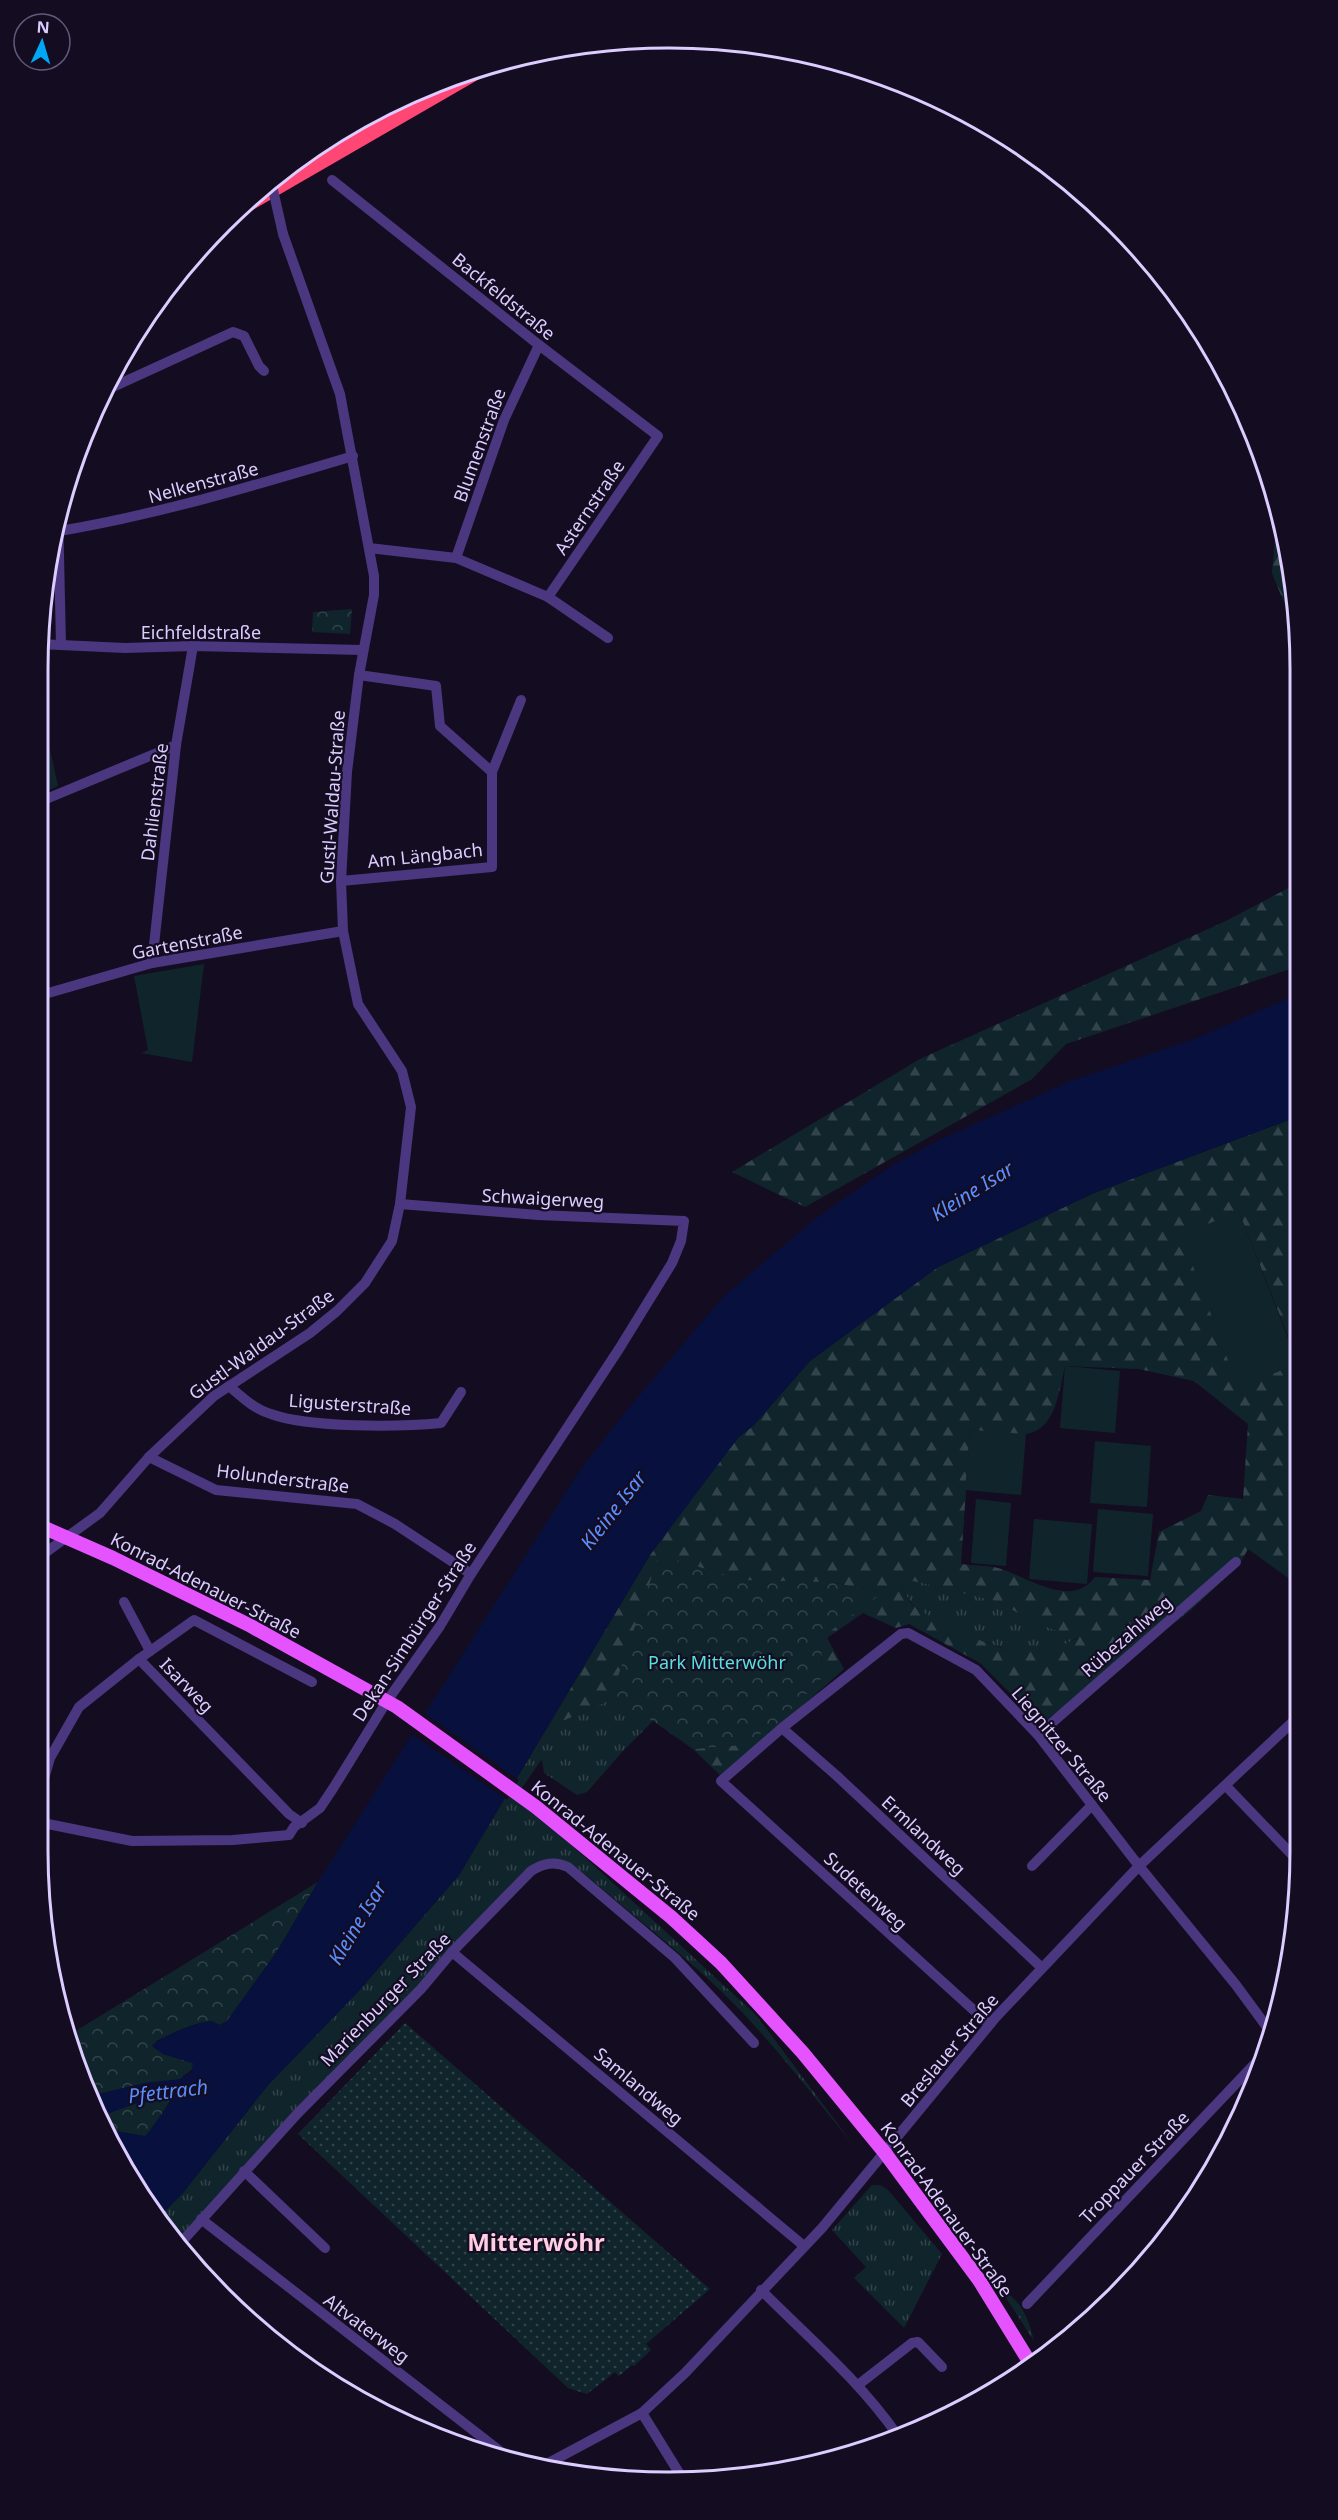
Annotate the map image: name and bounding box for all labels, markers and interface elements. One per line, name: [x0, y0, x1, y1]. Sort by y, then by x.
north arrow: [12, 12, 72, 72]
text: N: [36, 16, 50, 38]
street label: Backfeldstraße: [448, 247, 560, 345]
street label: Blumenstraße: [447, 385, 511, 505]
street label: Asternstraße: [549, 455, 629, 559]
street label: Nelkenstraße: [145, 456, 261, 508]
street label: Eichfeldstraße: [141, 620, 261, 644]
street label: Gustl-Waldau-Straße: [314, 709, 350, 885]
street label: Dahlienstraße: [135, 742, 173, 862]
street label: Am Längbach: [366, 837, 484, 873]
street label: Gartenstraße: [130, 920, 244, 964]
water label: Kleine Isar: [926, 1154, 1019, 1227]
street label: Schwaigerweg: [481, 1183, 605, 1213]
street label: Gustl-Waldau-Straße: [184, 1283, 338, 1405]
street label: Ligusterstraße: [288, 1388, 412, 1420]
street label: Holunderstraße: [215, 1458, 351, 1498]
water label: Kleine Isar: [574, 1464, 653, 1555]
street label: Konrad-Adenauer-Straße: [107, 1526, 305, 1644]
street label: Dekan-Simbürger-Straße: [347, 1536, 481, 1726]
street label: Rübezahlweg: [1075, 1590, 1177, 1682]
park label: Park Mitterwöhr: [648, 1650, 786, 1674]
street label: Isarweg: [155, 1652, 219, 1718]
street label: Liegnitzer Straße: [1007, 1681, 1117, 1807]
street label: Konrad-Adenauer-Straße: [527, 1774, 705, 1926]
street label: Ermlandweg: [877, 1790, 971, 1880]
street label: Sudetenweg: [819, 1846, 913, 1936]
water label: Kleine Isar: [322, 1875, 393, 1970]
street label: Marienburger Straße: [315, 1927, 455, 2071]
street label: Breslauer Straße: [895, 1988, 1003, 2112]
street label: Samlandweg: [589, 2042, 689, 2130]
water label: Pfettrach: [126, 2073, 210, 2109]
street label: Troppauer Straße: [1074, 2106, 1194, 2228]
street label: Konrad-Adenauer-Straße: [875, 2117, 1019, 2301]
district label: Mitterwöhr: [467, 2225, 605, 2258]
street label: Altvaterweg: [319, 2288, 415, 2368]

